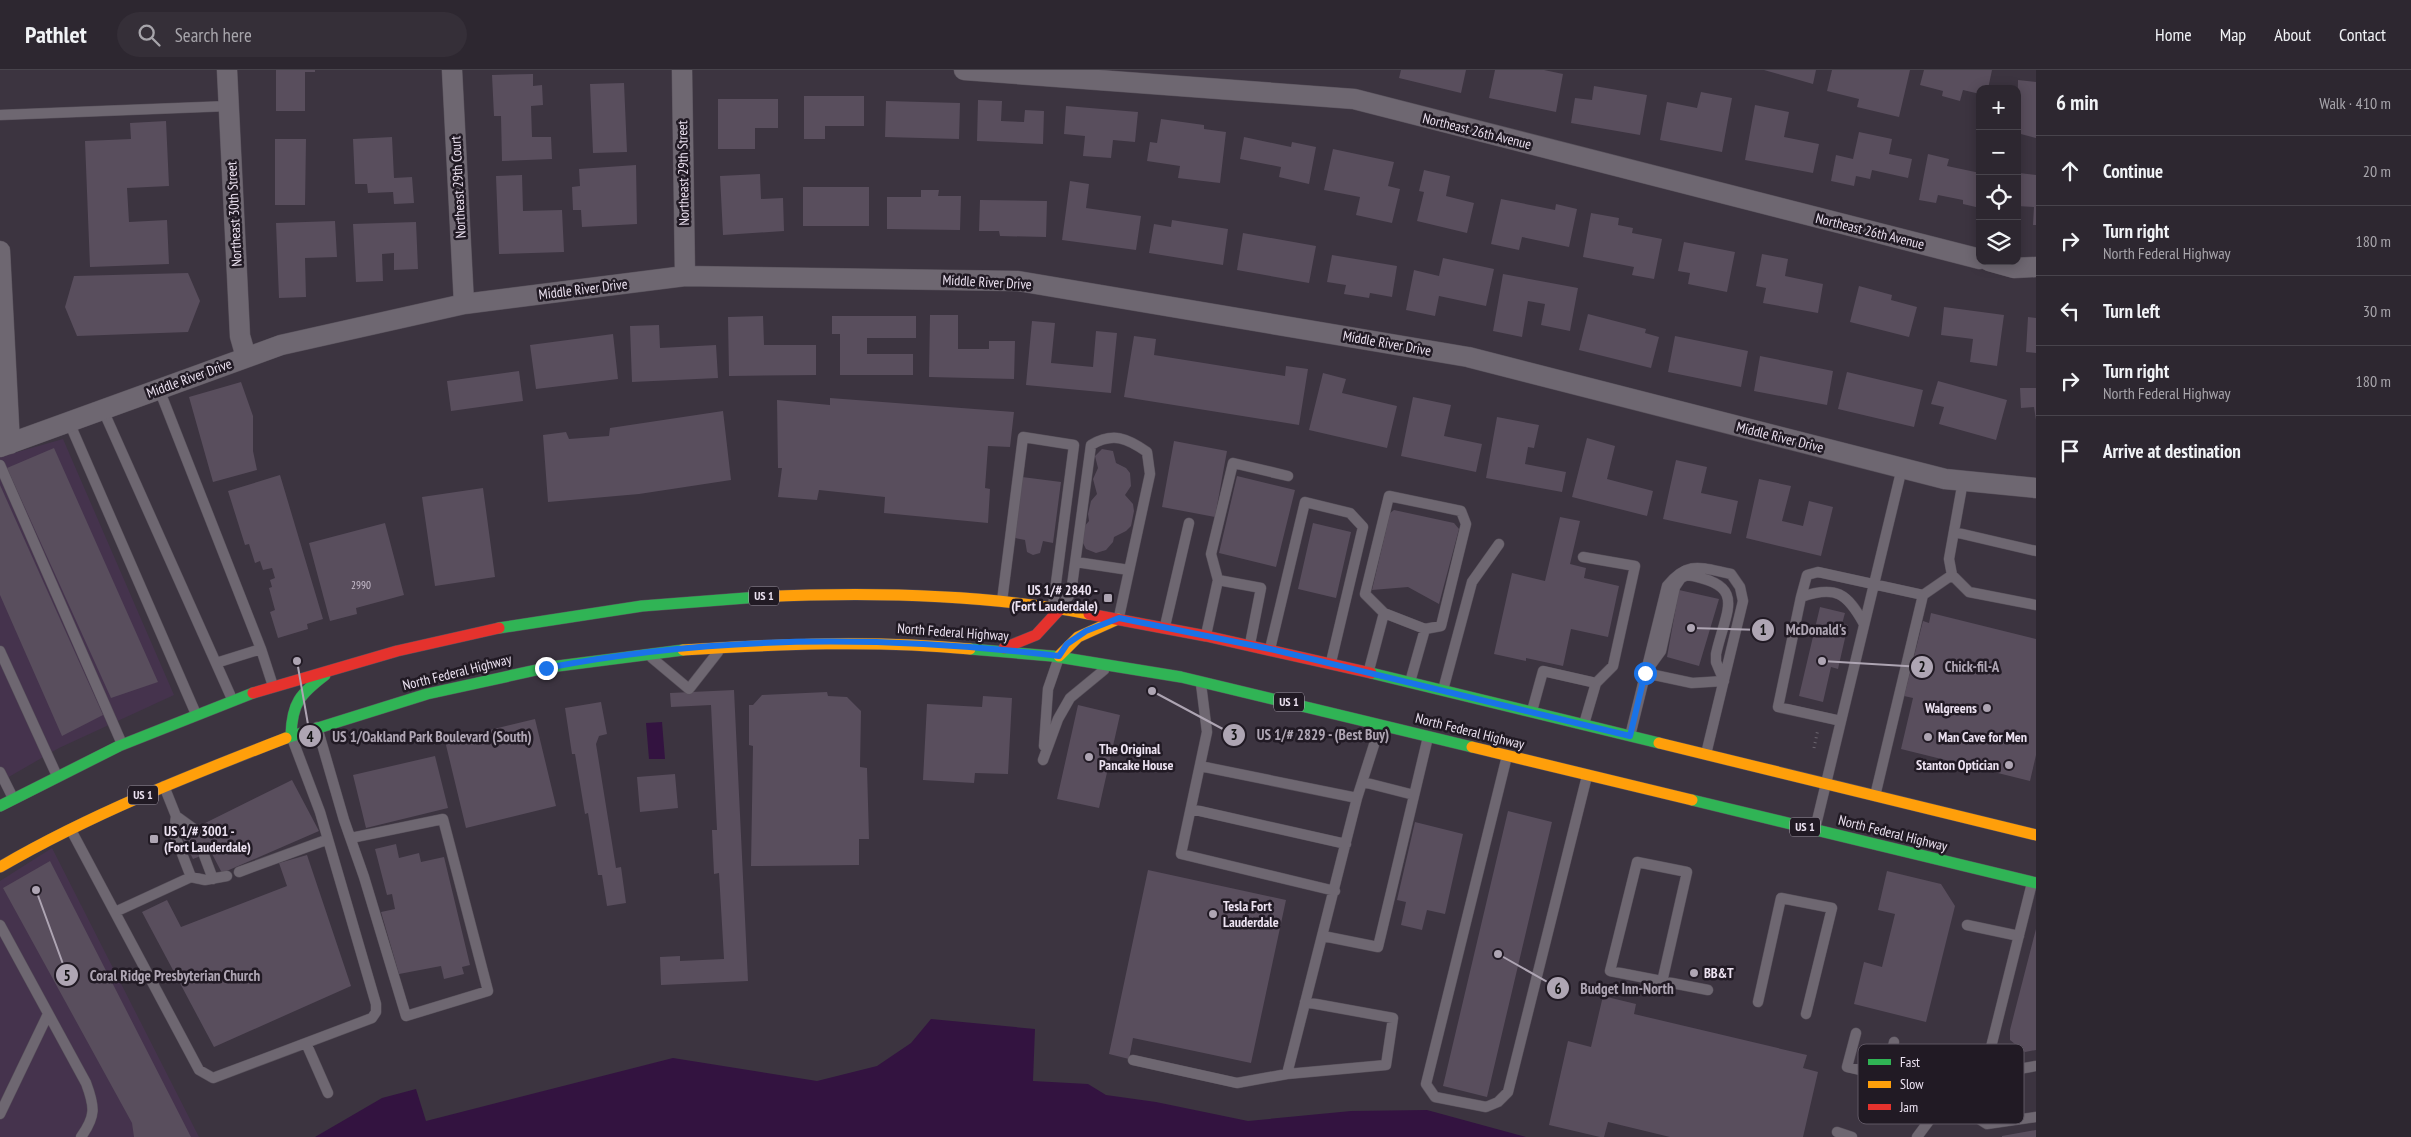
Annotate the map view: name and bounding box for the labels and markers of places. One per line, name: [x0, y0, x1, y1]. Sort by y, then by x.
place label: US 1/# 2840 - (Fort Lauderdale): [1011, 581, 1098, 615]
marker: US 1/# 2840 - (Fort Lauderdale): [1102, 592, 1114, 604]
callout: McDonald's: [1751, 615, 1856, 645]
callout: Chick-fil-A: [1910, 652, 2009, 682]
place label: Walgreens: [1924, 699, 1977, 717]
marker: Walgreens: [1981, 702, 1993, 714]
callout: US 1/# 2829 - (Best Buy): [1221, 720, 1400, 750]
callout: US 1/Oakland Park Boulevard (South): [298, 721, 542, 751]
place label: Man Cave for Men: [1938, 728, 2027, 746]
marker: Man Cave for Men: [1922, 731, 1934, 743]
place label: The Original Pancake House: [1099, 740, 1173, 774]
marker: The Original Pancake House: [1083, 751, 1095, 763]
place label: Stanton Optician: [1916, 756, 1999, 774]
marker: Stanton Optician: [2003, 759, 2015, 771]
place label: US 1/# 3001 - (Fort Lauderdale): [164, 822, 251, 856]
marker: US 1/# 3001 - (Fort Lauderdale): [148, 833, 160, 845]
place label: Tesla Fort Lauderdale: [1223, 897, 1279, 931]
marker: Tesla Fort Lauderdale: [1207, 908, 1219, 920]
callout: Coral Ridge Presbyterian Church: [54, 960, 270, 990]
place label: BB&T: [1704, 964, 1734, 982]
marker: BB&T: [1688, 967, 1700, 979]
callout: Budget Inn-North: [1546, 973, 1684, 1003]

